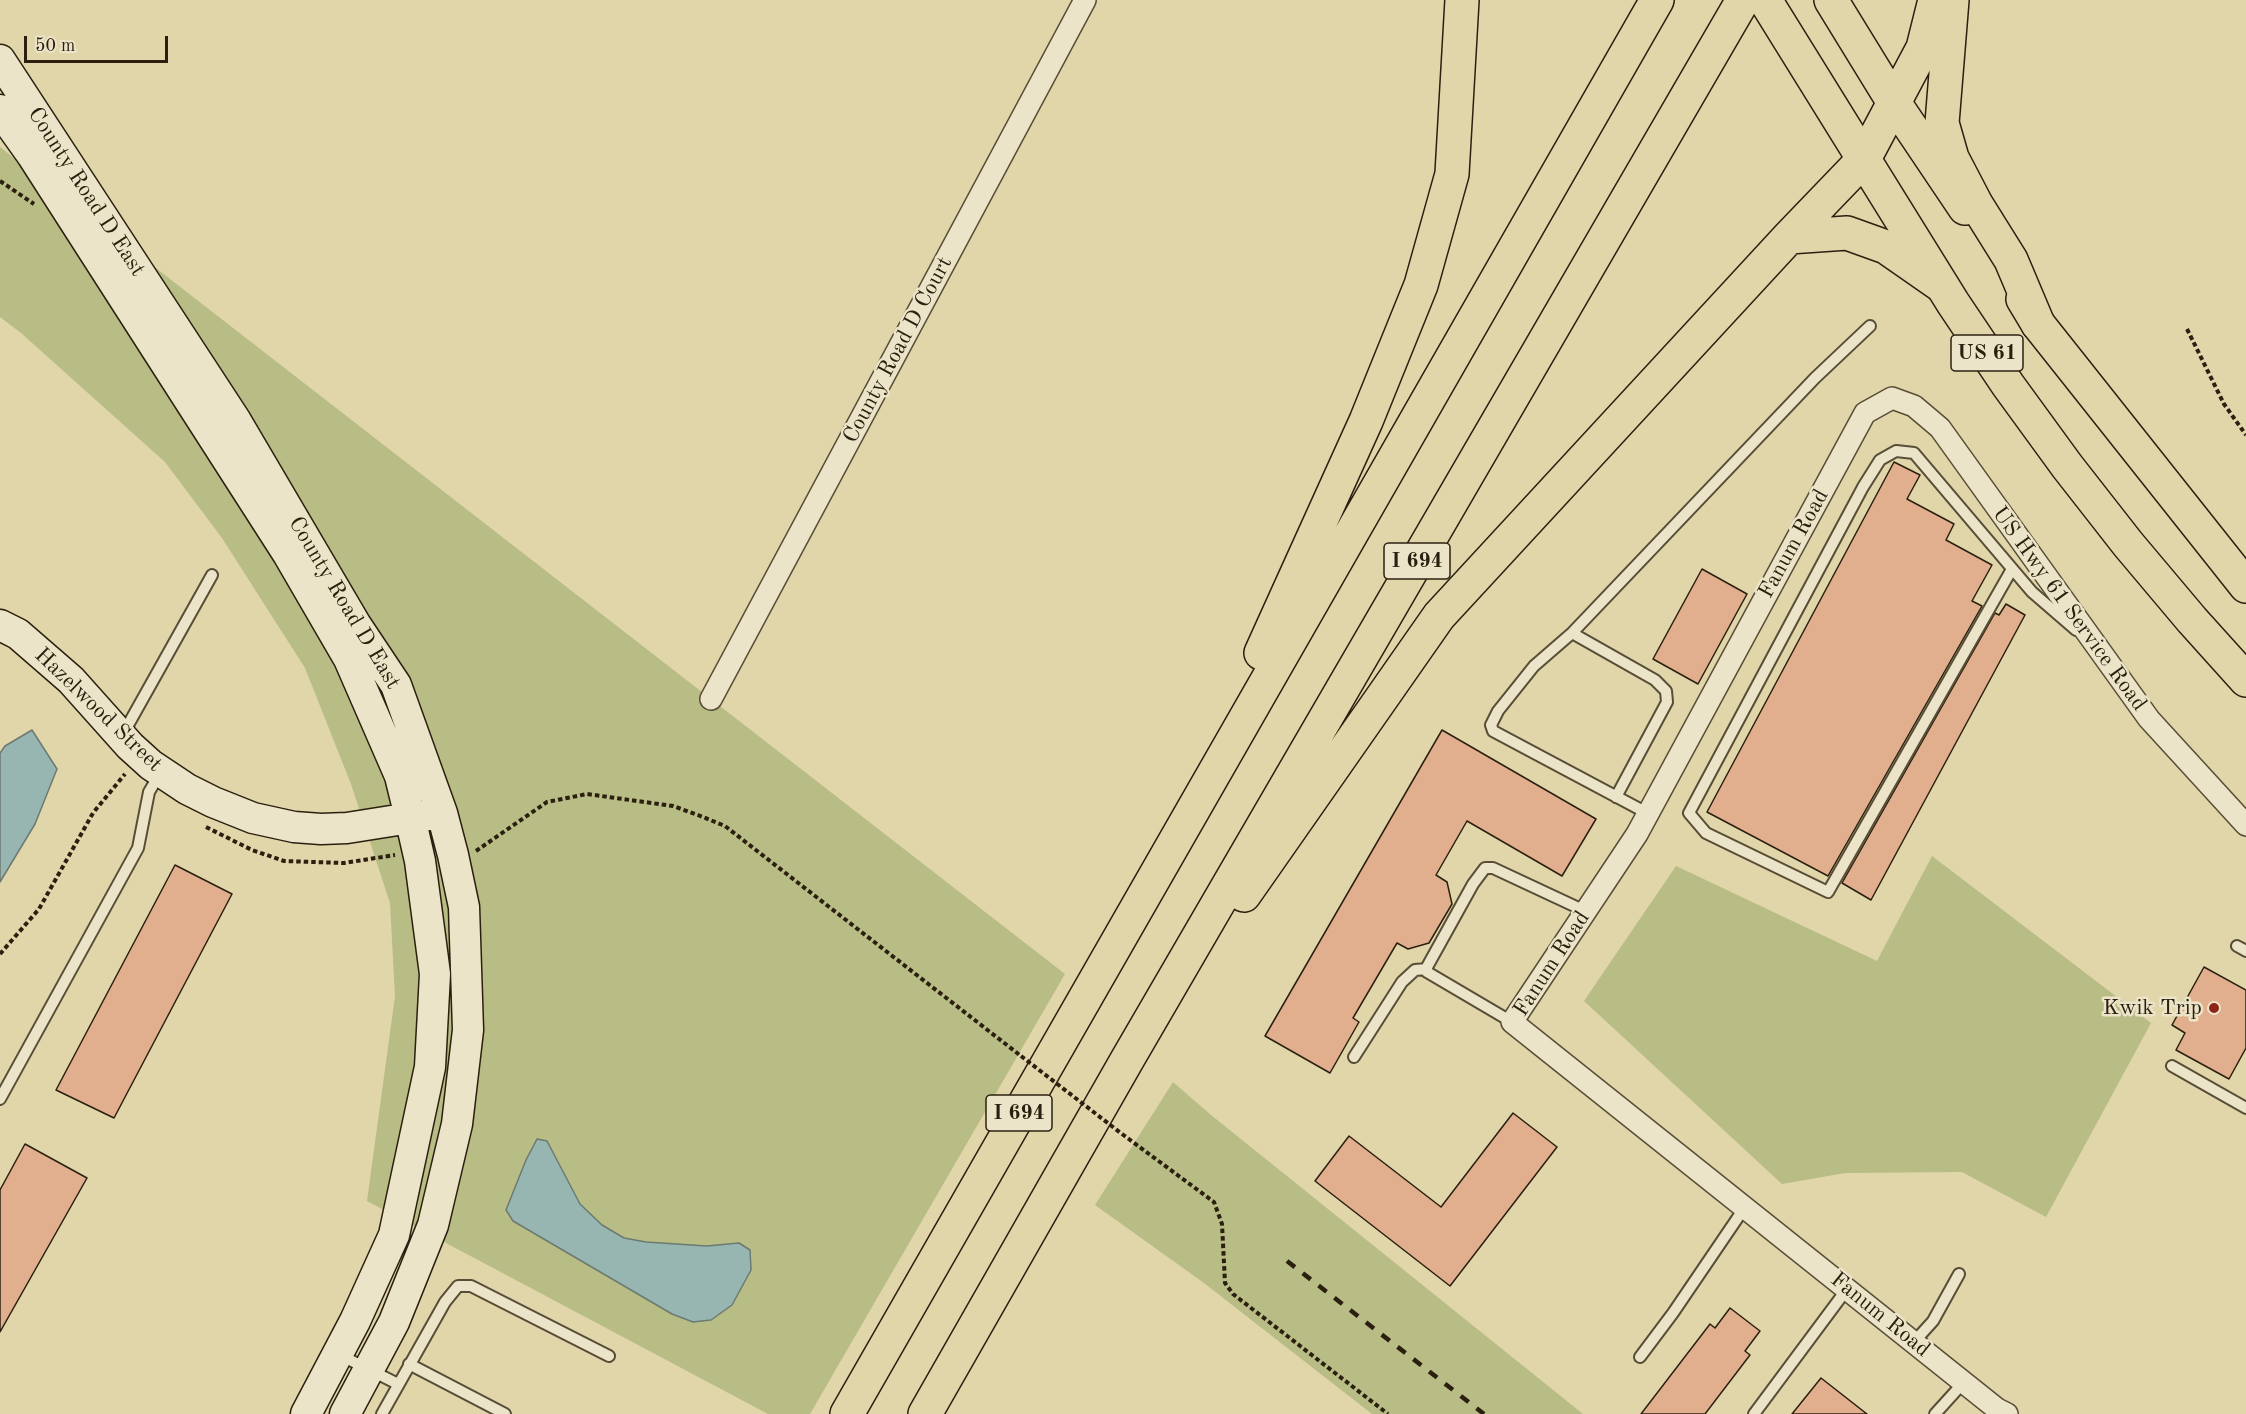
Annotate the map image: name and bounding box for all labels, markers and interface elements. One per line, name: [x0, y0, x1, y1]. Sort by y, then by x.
scale bar: [27, 24, 171, 62]
text: 50 m: [35, 37, 75, 55]
street label: County Road D East: [21, 102, 151, 282]
street label: County Road D Court: [838, 252, 958, 448]
road number: US 61: [1951, 335, 2023, 371]
street label: Fanum Road: [1753, 485, 1835, 603]
street label: US Hwy 61 Service Road: [1986, 502, 2152, 716]
street label: County Road D East: [282, 512, 406, 694]
road number: I 694: [1384, 543, 1450, 579]
street label: Hazelwood Street: [29, 642, 167, 778]
street label: Fanum Road: [1508, 906, 1596, 1022]
place label: Kwik Trip: [2103, 995, 2202, 1021]
marker: Kwik Trip: [2207, 1001, 2221, 1015]
road number: I 694: [986, 1095, 1052, 1131]
street label: Fanum Road: [1825, 1267, 1935, 1363]

